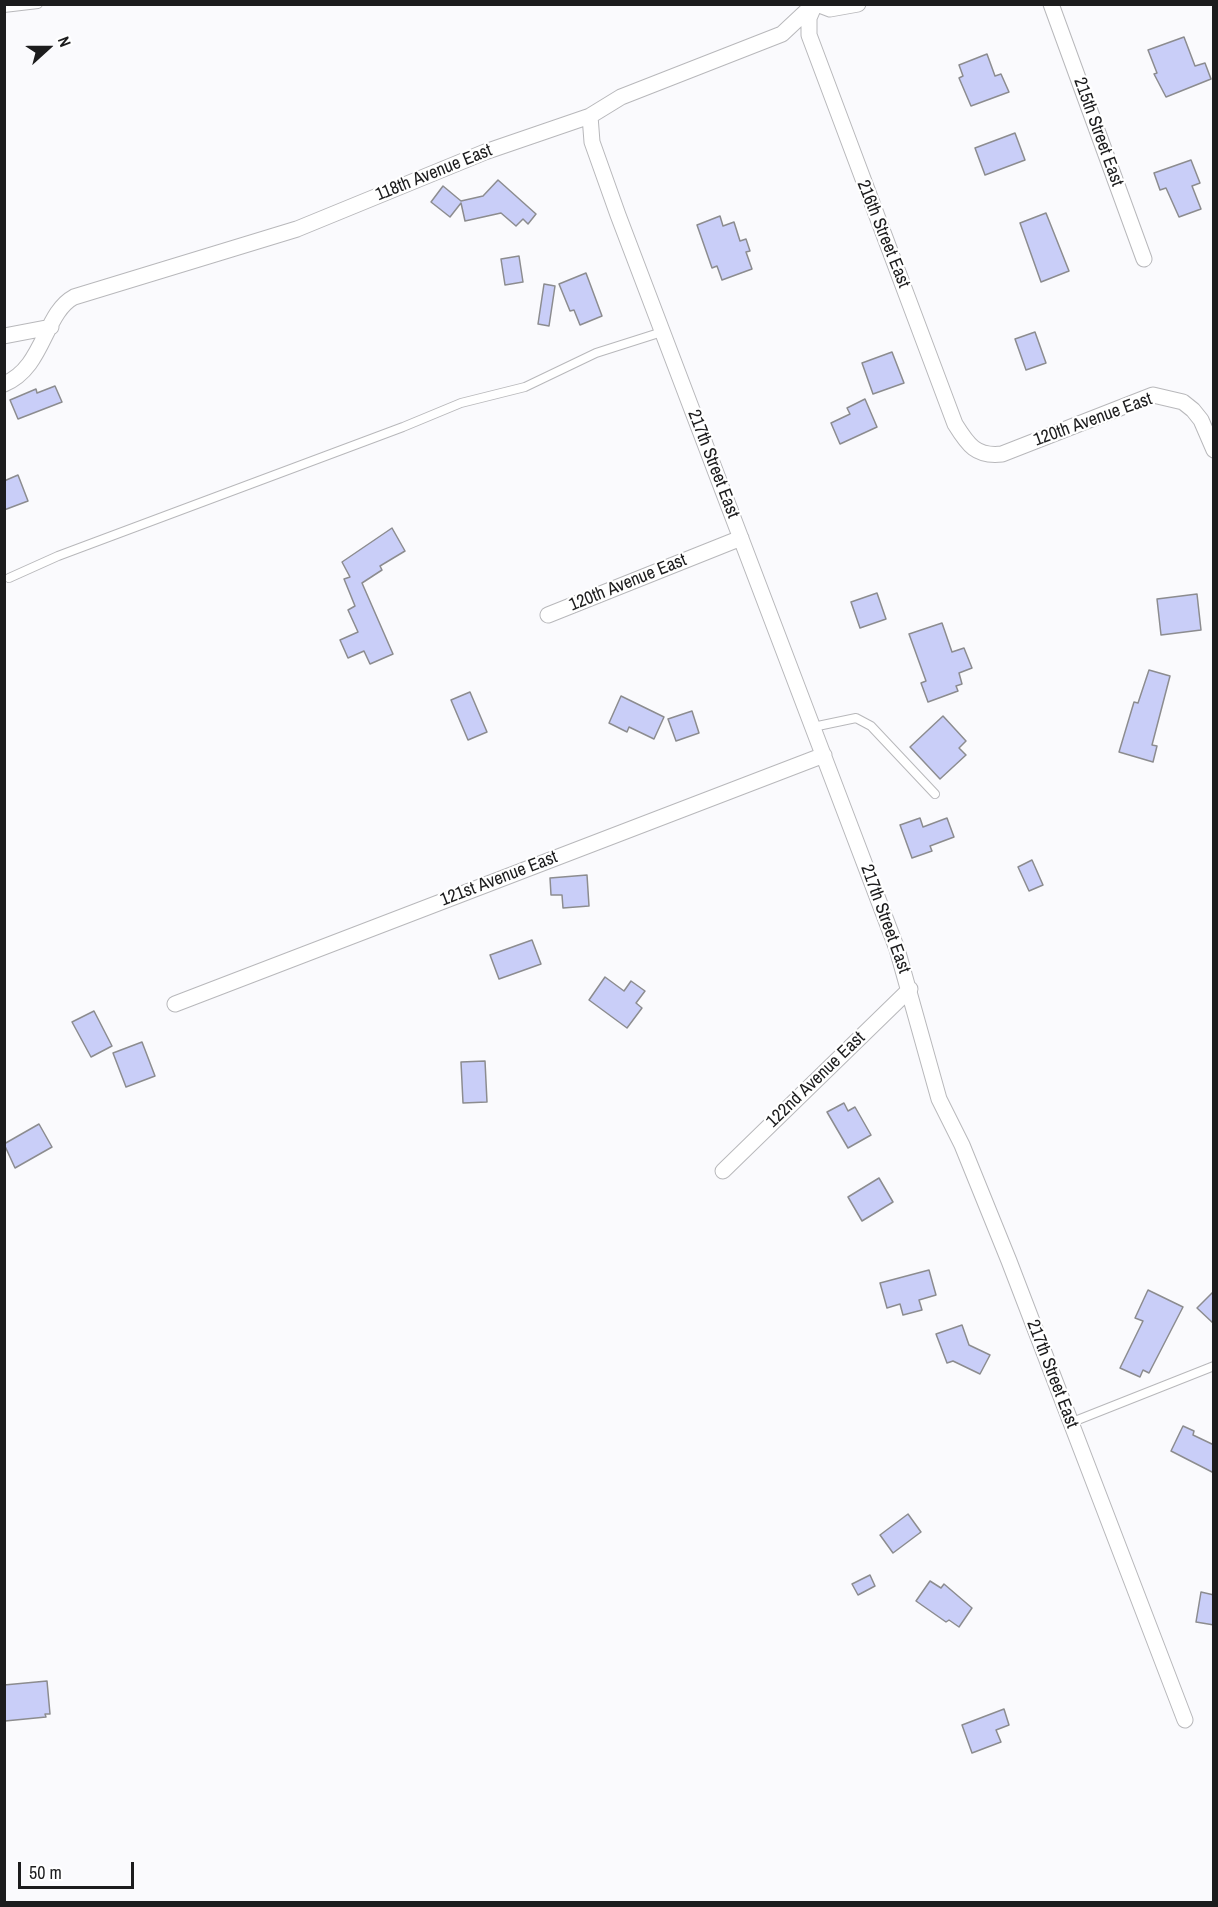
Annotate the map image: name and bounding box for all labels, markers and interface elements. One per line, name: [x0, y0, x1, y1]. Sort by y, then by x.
north arrow: [18, 18, 78, 78]
text: N: [53, 33, 77, 50]
street label: 215th Street East: [1068, 75, 1128, 189]
street label: 118th Avenue East: [373, 140, 495, 206]
street label: 216th Street East: [852, 177, 914, 291]
street label: 120th Avenue East: [1031, 389, 1155, 451]
street label: 217th Street East: [682, 407, 744, 521]
street label: 120th Avenue East: [566, 550, 690, 616]
street label: 121st Avenue East: [437, 847, 561, 911]
street label: 217th Street East: [855, 862, 915, 976]
street label: 122nd Avenue East: [762, 1028, 870, 1132]
street label: 217th Street East: [1021, 1317, 1083, 1431]
scale bar: [21, 1850, 136, 1888]
text: 50 m: [29, 1860, 62, 1885]

